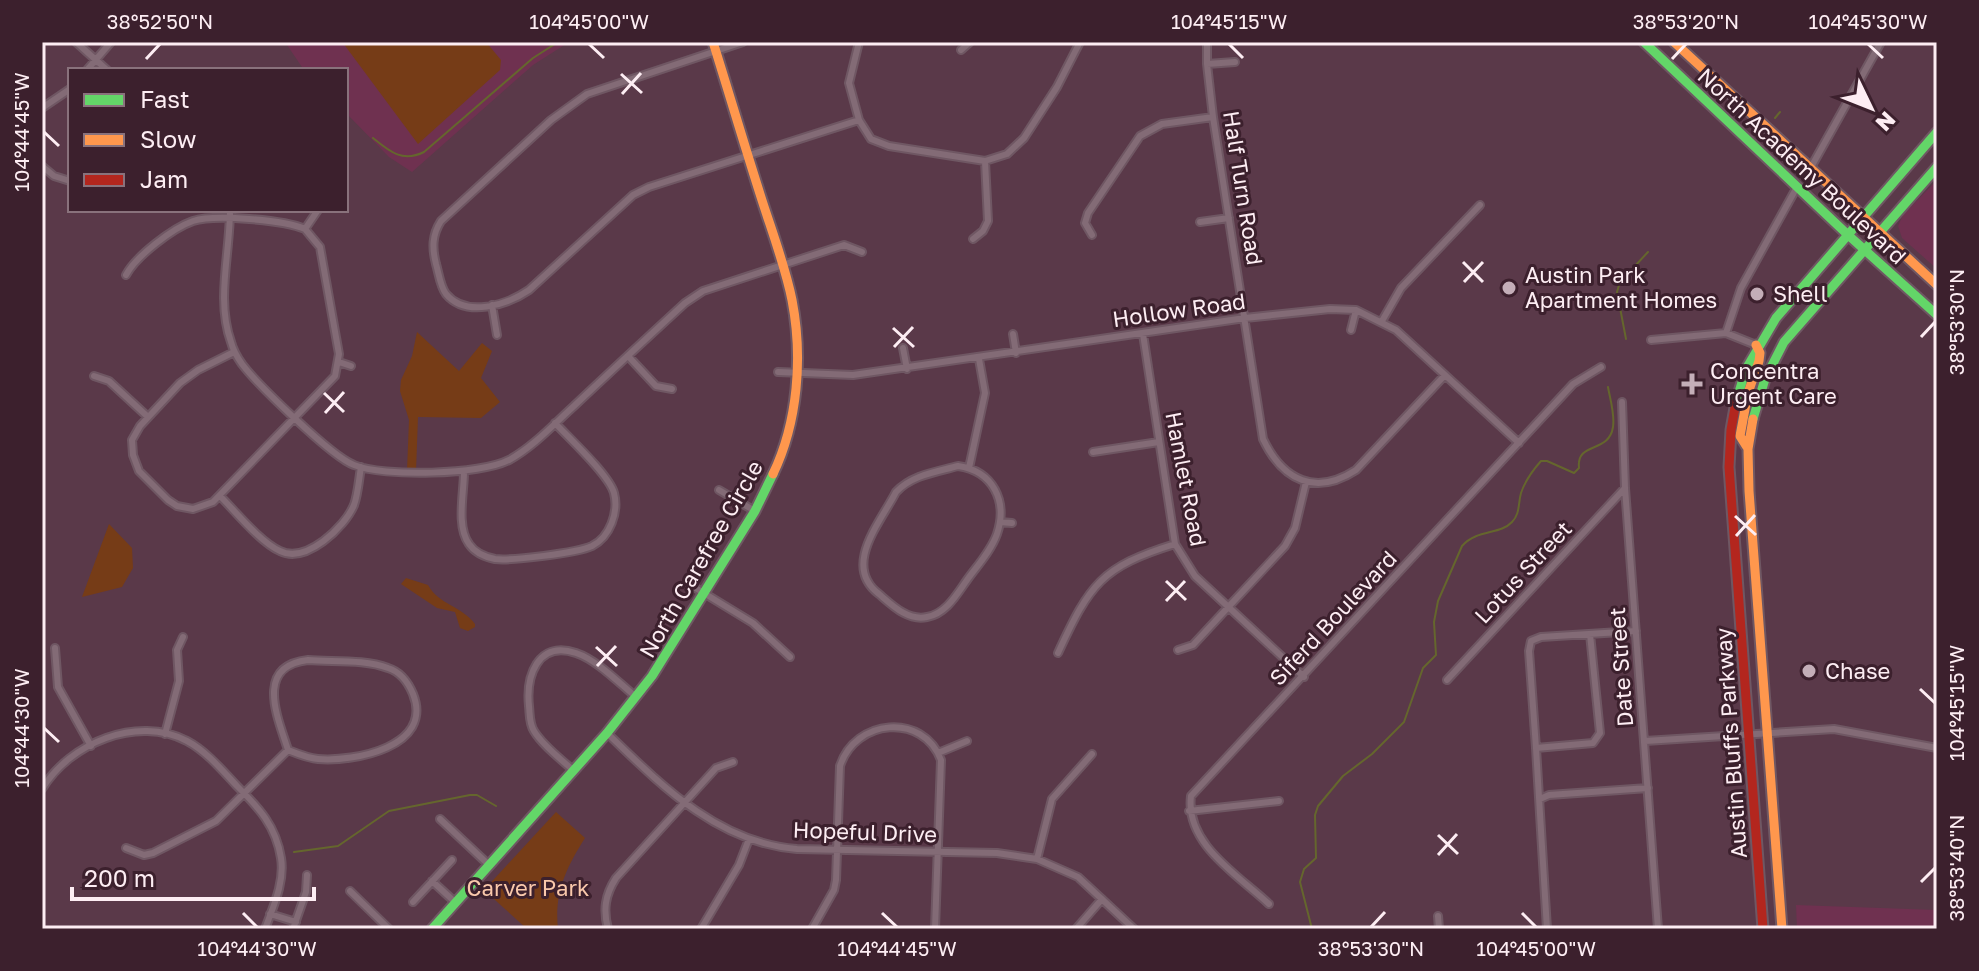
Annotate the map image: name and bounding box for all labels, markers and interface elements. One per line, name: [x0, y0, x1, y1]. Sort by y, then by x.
text: 38°52'50"N: [107, 9, 213, 33]
text: 104°45'00"W: [529, 9, 649, 33]
text: 104°45'15"W: [1171, 9, 1287, 33]
text: 38°53'20"N: [1633, 9, 1739, 33]
text: 104°45'30"W: [1809, 9, 1928, 33]
street label: North Academy Boulevard: [1692, 62, 1912, 270]
legend: [68, 68, 348, 212]
north arrow: [1831, 68, 1911, 148]
text: 104°44'45"W: [9, 72, 33, 192]
text: Fast: [140, 84, 190, 113]
street label: Half Turn Road: [1218, 109, 1269, 267]
text: Slow: [140, 124, 196, 153]
text: Jam: [140, 164, 188, 193]
place label: Austin Park Apartment Homes: [1525, 261, 1717, 313]
text: 38°53'30"N: [1944, 269, 1968, 375]
marker: Austin Park Apartment Homes: [1500, 279, 1518, 297]
place label: Shell: [1773, 280, 1827, 307]
marker: Shell: [1748, 285, 1766, 303]
street label: Hollow Road: [1111, 287, 1247, 332]
place label: Concentra Urgent Care: [1710, 357, 1837, 409]
marker: Concentra Urgent Care: [1681, 373, 1703, 395]
street label: Hamlet Road: [1160, 409, 1213, 548]
street label: North Carefree Circle: [633, 455, 768, 662]
street label: Lotus Street: [1468, 515, 1577, 628]
street label: Siferd Boulevard: [1263, 545, 1402, 691]
street label: Date Street: [1603, 606, 1638, 728]
street label: Austin Bluffs Parkway: [1709, 627, 1752, 859]
text: 104°45'15"W: [1944, 645, 1968, 761]
place label: Chase: [1825, 657, 1890, 684]
marker: Chase: [1800, 662, 1818, 680]
text: 104°44'30"W: [9, 668, 33, 788]
street label: Hopeful Drive: [792, 815, 938, 848]
text: 38°53'40"N: [1944, 815, 1968, 922]
scale bar: [72, 851, 314, 901]
text: 200 m: [84, 863, 155, 892]
park label: Carver Park: [467, 874, 589, 901]
text: 104°44'30"W: [197, 936, 317, 960]
text: 104°44'45"W: [837, 936, 957, 960]
text: 38°53'30"N: [1318, 936, 1424, 960]
text: 104°45'00"W: [1476, 936, 1596, 960]

